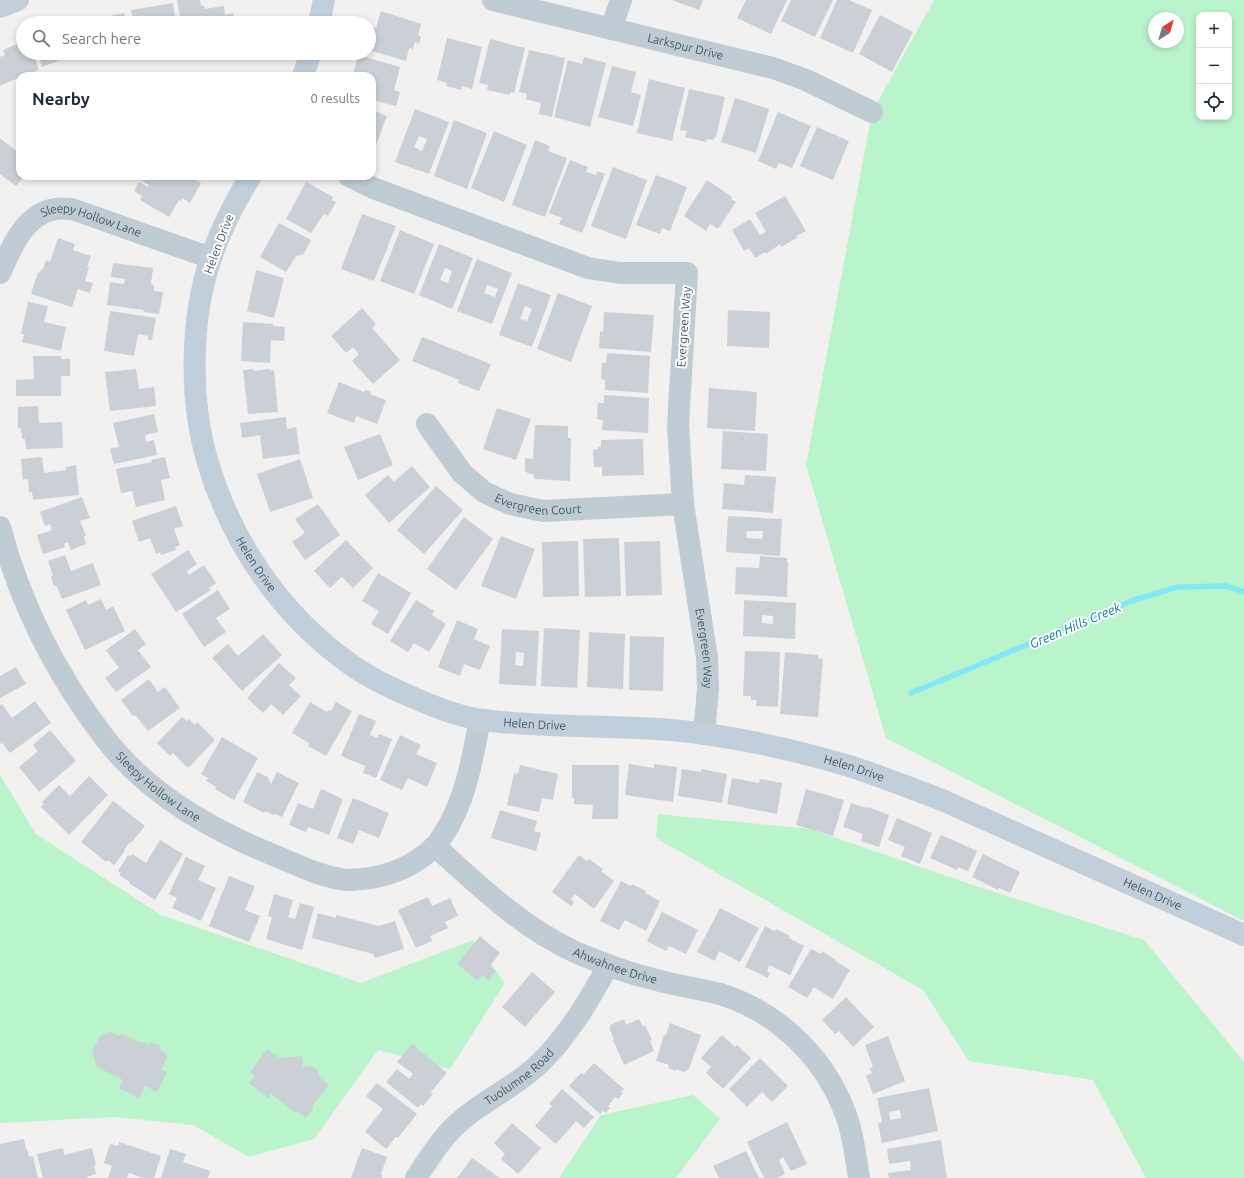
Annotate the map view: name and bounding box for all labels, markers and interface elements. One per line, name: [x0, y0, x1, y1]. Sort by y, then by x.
north arrow: [1148, 12, 1184, 48]
map controls: [1196, 12, 1232, 120]
button: +: [1196, 12, 1232, 48]
search box: [16, 16, 376, 60]
icon: search: [30, 27, 52, 49]
text: Search here: [62, 30, 141, 47]
street label: Larkspur Drive: [646, 31, 725, 62]
button: −: [1196, 48, 1232, 84]
button: locate: [1196, 84, 1232, 120]
text: Nearby: [32, 89, 90, 108]
text: 0 results: [310, 91, 360, 105]
street label: Sleepy Hollow Lane: [38, 201, 143, 239]
street label: Helen Drive: [201, 212, 236, 275]
street label: Evergreen Way: [674, 286, 693, 368]
street label: Evergreen Court: [493, 491, 582, 517]
street label: Helen Drive: [234, 535, 279, 594]
water label: Green Hills Creek: [1027, 599, 1123, 650]
street label: Evergreen Way: [693, 607, 715, 689]
street label: Helen Drive: [503, 715, 566, 732]
street label: Sleepy Hollow Lane: [113, 749, 203, 824]
street label: Helen Drive: [823, 752, 886, 784]
street label: Helen Drive: [1121, 875, 1184, 912]
street label: Ahwahnee Drive: [571, 945, 659, 986]
street label: Tuolumne Road: [482, 1046, 556, 1107]

